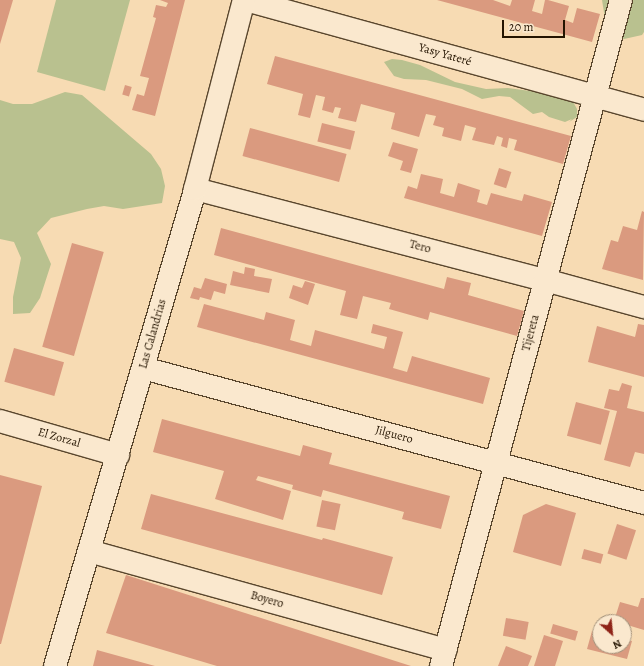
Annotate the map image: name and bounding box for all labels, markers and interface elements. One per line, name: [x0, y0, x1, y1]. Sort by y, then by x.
scale bar: [504, 12, 567, 38]
text: 20 m: [509, 19, 533, 35]
street label: Yasy Yateré: [417, 41, 473, 69]
street label: Tero: [408, 237, 432, 257]
street label: Las Calandrias: [136, 297, 170, 371]
street label: Tijereta: [519, 313, 543, 353]
street label: Jilguero: [374, 423, 414, 447]
street label: El Zorzal: [36, 425, 82, 451]
street label: Boyero: [249, 588, 285, 612]
north arrow: [592, 614, 632, 654]
text: N: [610, 636, 624, 653]

